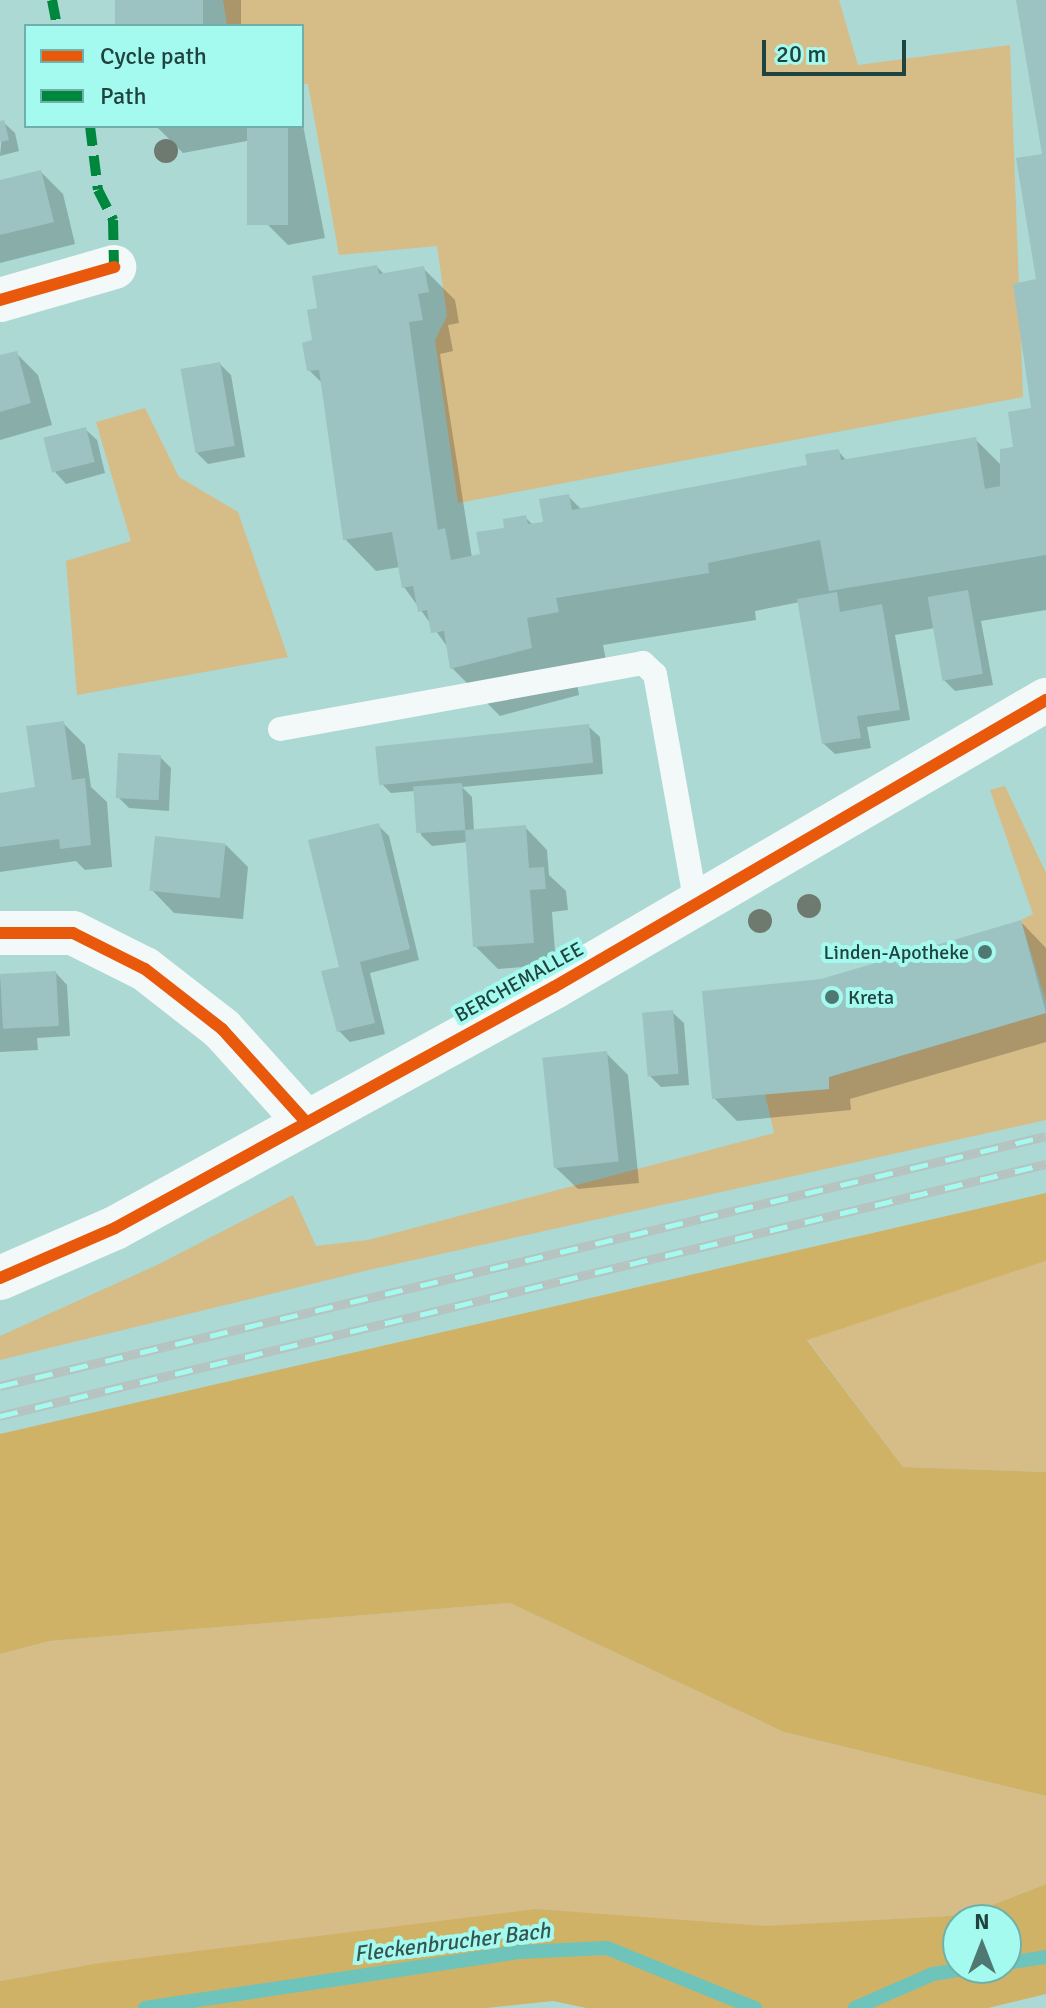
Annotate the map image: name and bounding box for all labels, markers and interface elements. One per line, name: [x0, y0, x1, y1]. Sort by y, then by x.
legend: [24, 24, 304, 128]
scale bar: [766, 24, 910, 74]
text: 20 m: [776, 39, 826, 69]
text: Cycle path: [100, 41, 207, 71]
text: Path: [100, 81, 146, 111]
street label: BERCHEMALLEE: [450, 937, 588, 1027]
place label: Linden-Apotheke: [823, 940, 969, 964]
marker: Linden-Apotheke: [976, 943, 994, 961]
place label: Kreta: [848, 985, 894, 1009]
marker: Kreta: [823, 988, 841, 1006]
north arrow: [942, 1904, 1022, 1984]
text: N: [974, 1908, 990, 1935]
water label: Fleckenbrucher Bach: [352, 1917, 552, 1967]

